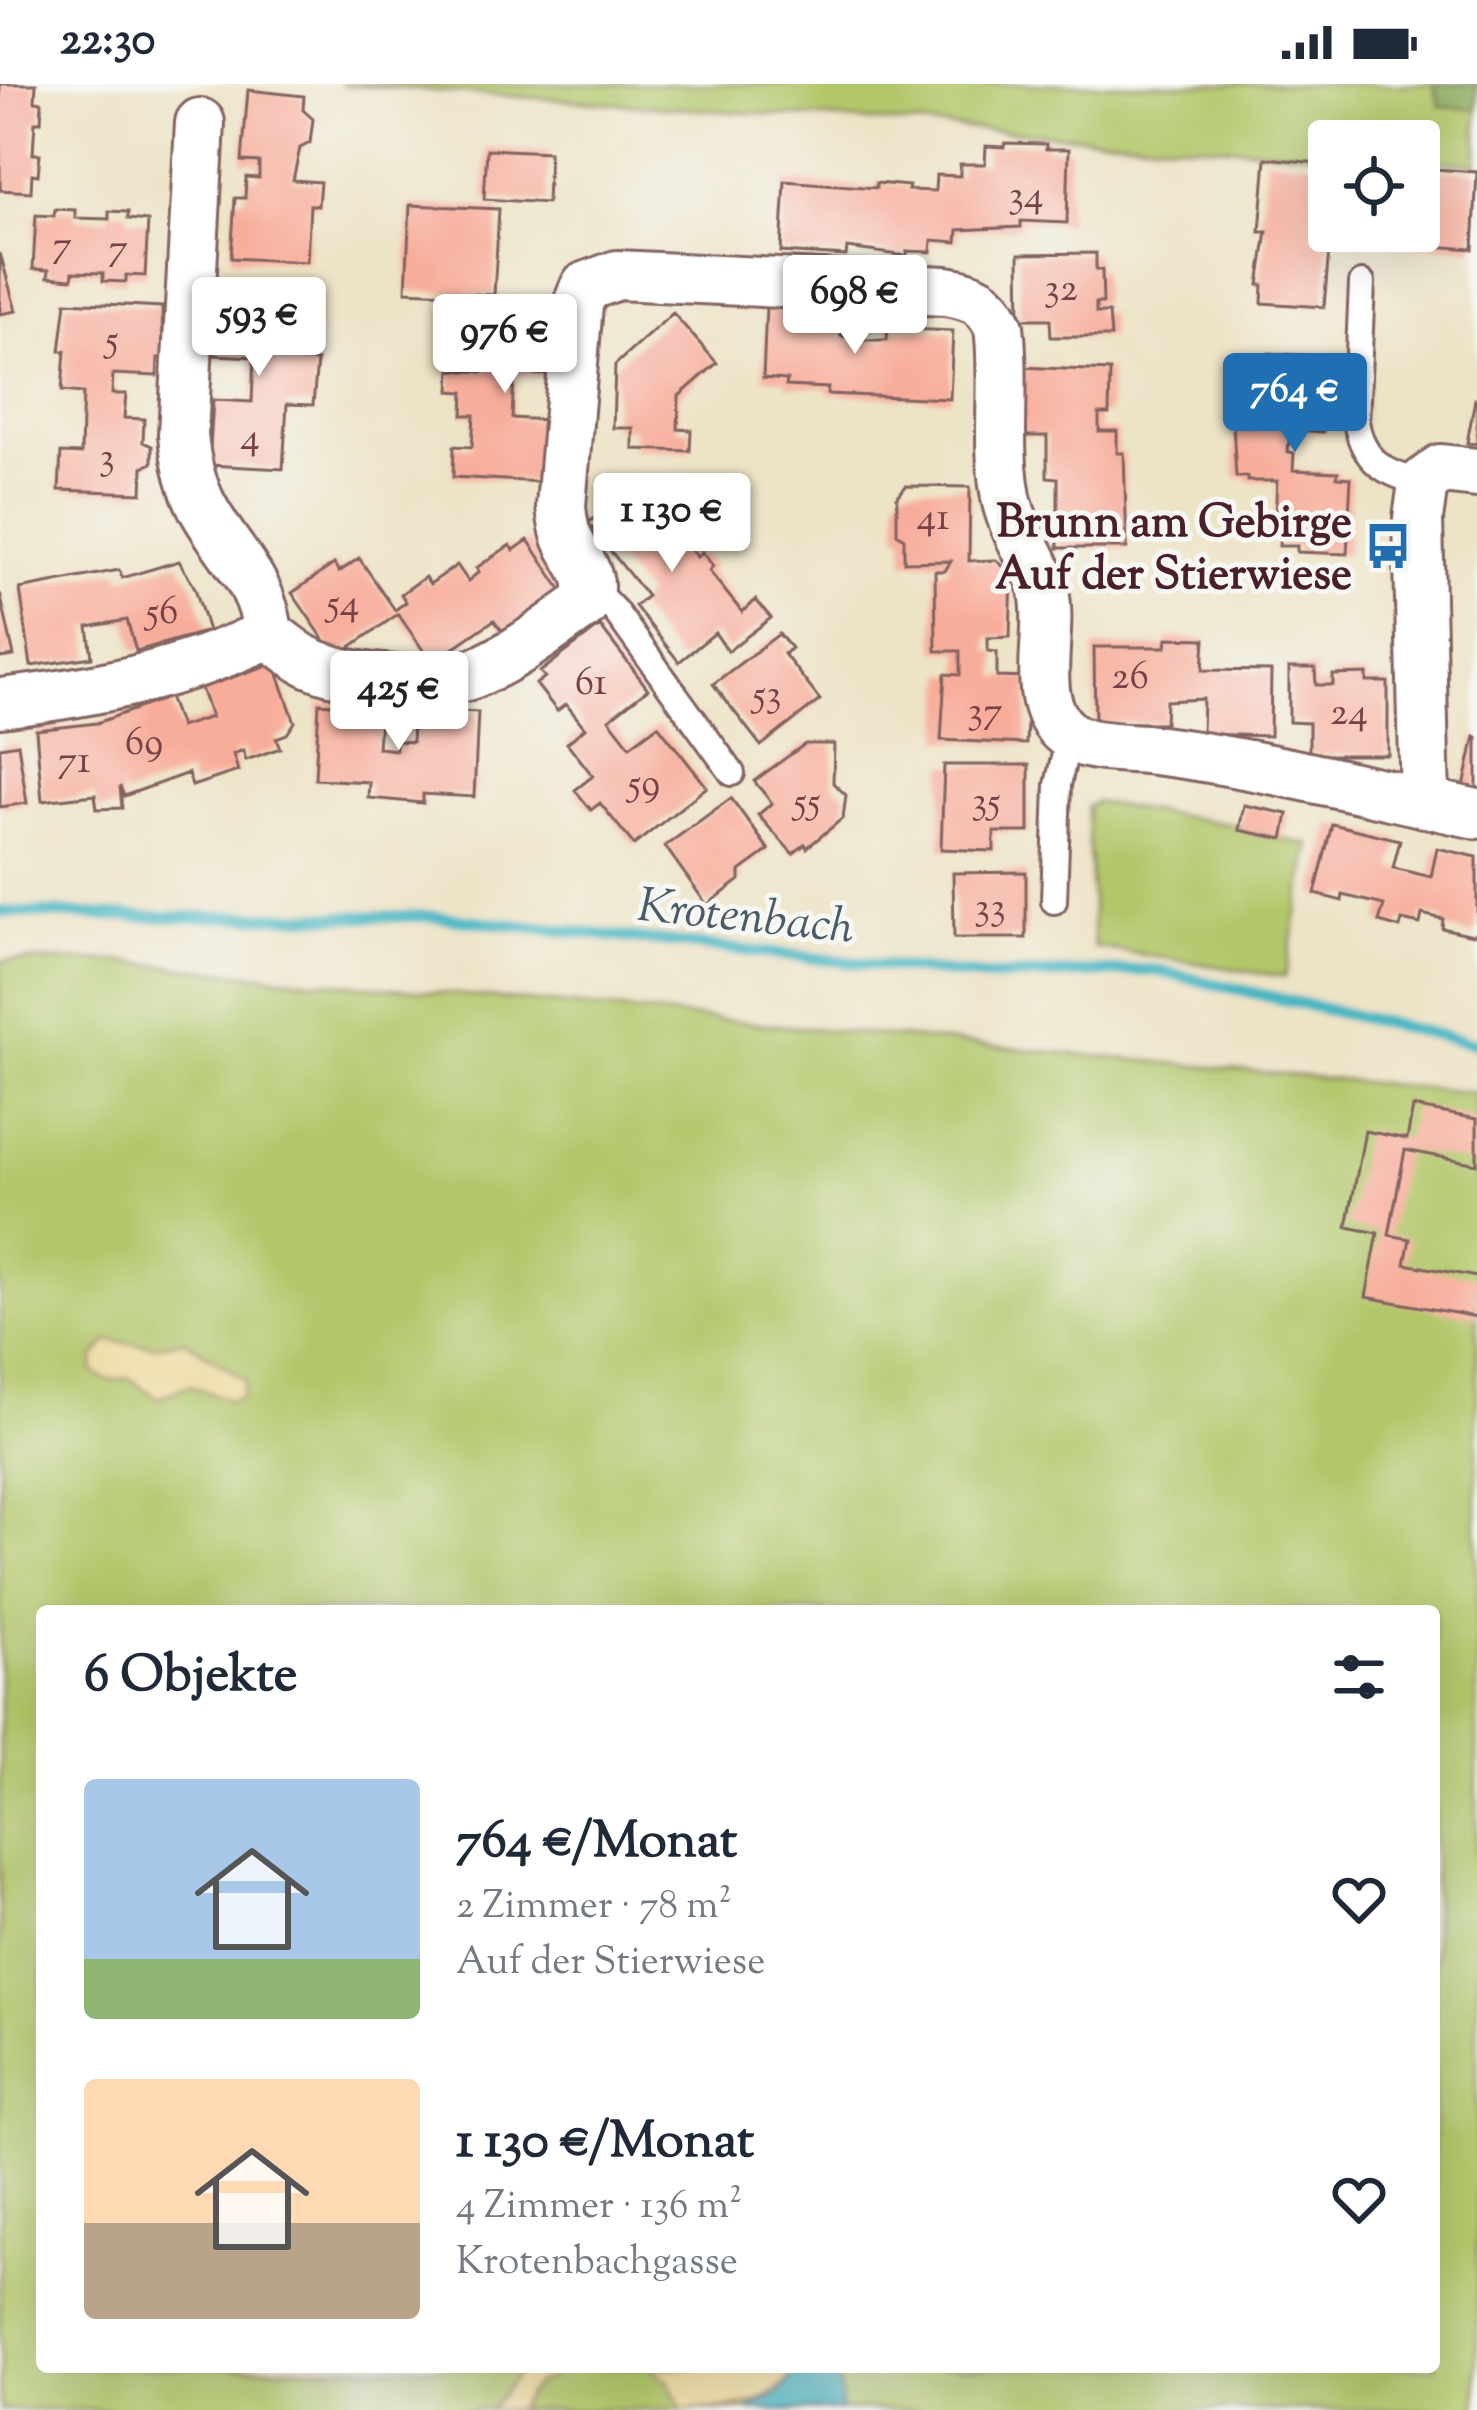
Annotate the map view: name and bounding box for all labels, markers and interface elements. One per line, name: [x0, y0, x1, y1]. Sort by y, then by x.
text: 22:30: [60, 10, 155, 75]
map controls: [1308, 120, 1440, 252]
button: locate: [1308, 120, 1440, 252]
house number: 34: [1008, 170, 1044, 226]
house number: 7: [52, 220, 72, 276]
house number: 7: [108, 223, 128, 279]
pin: 698 €: [771, 255, 939, 357]
house number: 32: [1044, 263, 1078, 319]
text: 698 €: [810, 266, 900, 322]
pin: 593 €: [175, 277, 343, 379]
text: 593 €: [219, 288, 299, 344]
pin: 976 €: [421, 294, 589, 396]
text: 976 €: [460, 305, 550, 361]
house number: 5: [103, 314, 119, 370]
pin: 764 €: [1211, 353, 1379, 455]
text: 764 €: [1250, 364, 1340, 420]
house number: 4: [240, 412, 260, 468]
house number: 3: [99, 432, 115, 488]
pin: 1 130 €: [561, 473, 783, 575]
text: 1 130 €: [620, 484, 724, 540]
house number: 41: [917, 492, 949, 548]
place label: Brunn am Gebirge Auf der Stierwiese: [995, 493, 1352, 610]
bus stop icon: Brunn am Gebirge Auf der Stierwiese: [1363, 521, 1413, 571]
house number: 54: [325, 578, 360, 634]
house number: 56: [144, 586, 178, 642]
pin: 425 €: [315, 651, 483, 753]
house number: 26: [1111, 651, 1149, 707]
house number: 61: [575, 657, 607, 713]
text: 425 €: [357, 662, 441, 718]
house number: 53: [750, 669, 782, 725]
house number: 37: [967, 686, 1003, 742]
house number: 24: [1330, 687, 1368, 743]
house number: 69: [125, 717, 163, 773]
house number: 71: [58, 735, 90, 791]
house number: 59: [626, 758, 660, 814]
house number: 55: [791, 776, 821, 832]
house number: 35: [971, 776, 1001, 832]
water label: Krotenbach: [634, 874, 857, 965]
house number: 33: [974, 882, 1006, 938]
text: 6 Objekte: [84, 1641, 297, 1714]
icon: filters: [1326, 1644, 1392, 1710]
text: 764 €/Monat: [456, 1807, 737, 1880]
icon: home: [180, 1827, 324, 1971]
icon: heart: [1326, 1866, 1392, 1932]
text: 2 Zimmer · 78 m²: [456, 1880, 732, 1936]
text: Auf der Stierwiese: [456, 1936, 765, 1992]
text: 1 130 €/Monat: [456, 2107, 754, 2180]
icon: home: [180, 2127, 324, 2271]
icon: heart: [1326, 2166, 1392, 2232]
text: 4 Zimmer · 136 m²: [456, 2180, 742, 2236]
text: Krotenbachgasse: [456, 2236, 738, 2292]

